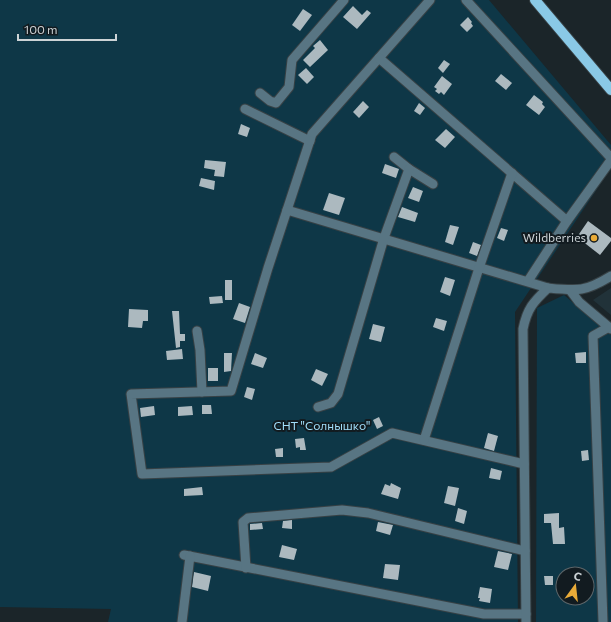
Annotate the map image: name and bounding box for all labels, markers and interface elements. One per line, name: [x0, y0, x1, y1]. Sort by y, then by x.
scale bar: [18, 16, 116, 42]
text: 100 m: [24, 22, 58, 36]
place label: Wildberries: [523, 230, 586, 244]
marker: Wildberries: [589, 233, 599, 243]
park label: СНТ "Солнышко": [273, 418, 371, 432]
north arrow: [555, 566, 595, 606]
text: С: [572, 569, 583, 583]

